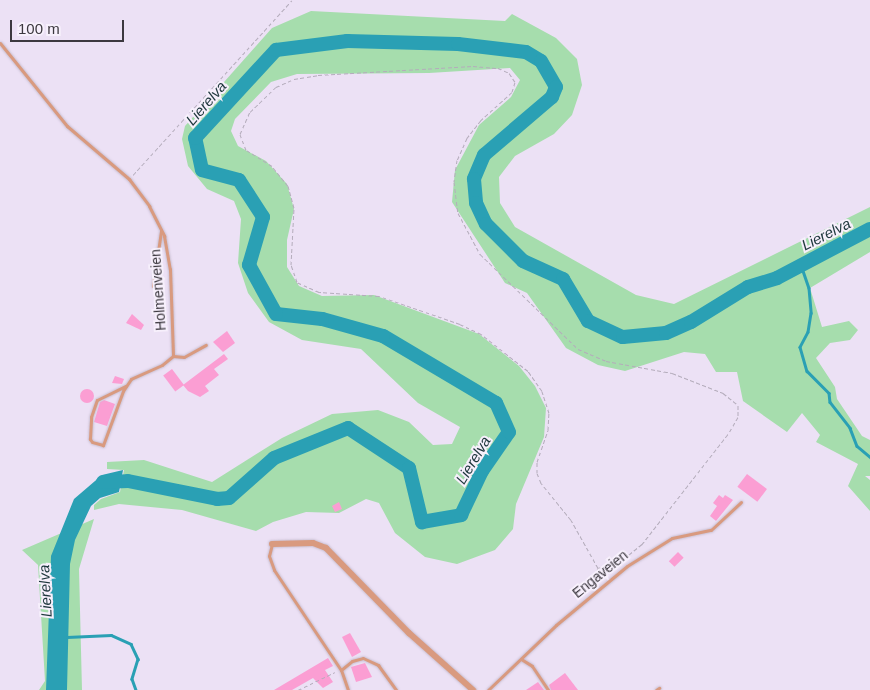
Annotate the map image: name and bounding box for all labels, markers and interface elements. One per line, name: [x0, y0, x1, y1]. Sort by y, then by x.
scale bar: [12, 10, 126, 42]
text: 100 m: [18, 20, 60, 37]
water label: Lierelva: [182, 77, 230, 129]
water label: Lierelva: [799, 214, 853, 254]
street label: Holmenveien: [147, 249, 169, 331]
water label: Lierelva: [452, 433, 494, 487]
street label: Engaveien: [569, 547, 631, 601]
water label: Lierelva: [35, 564, 55, 618]

